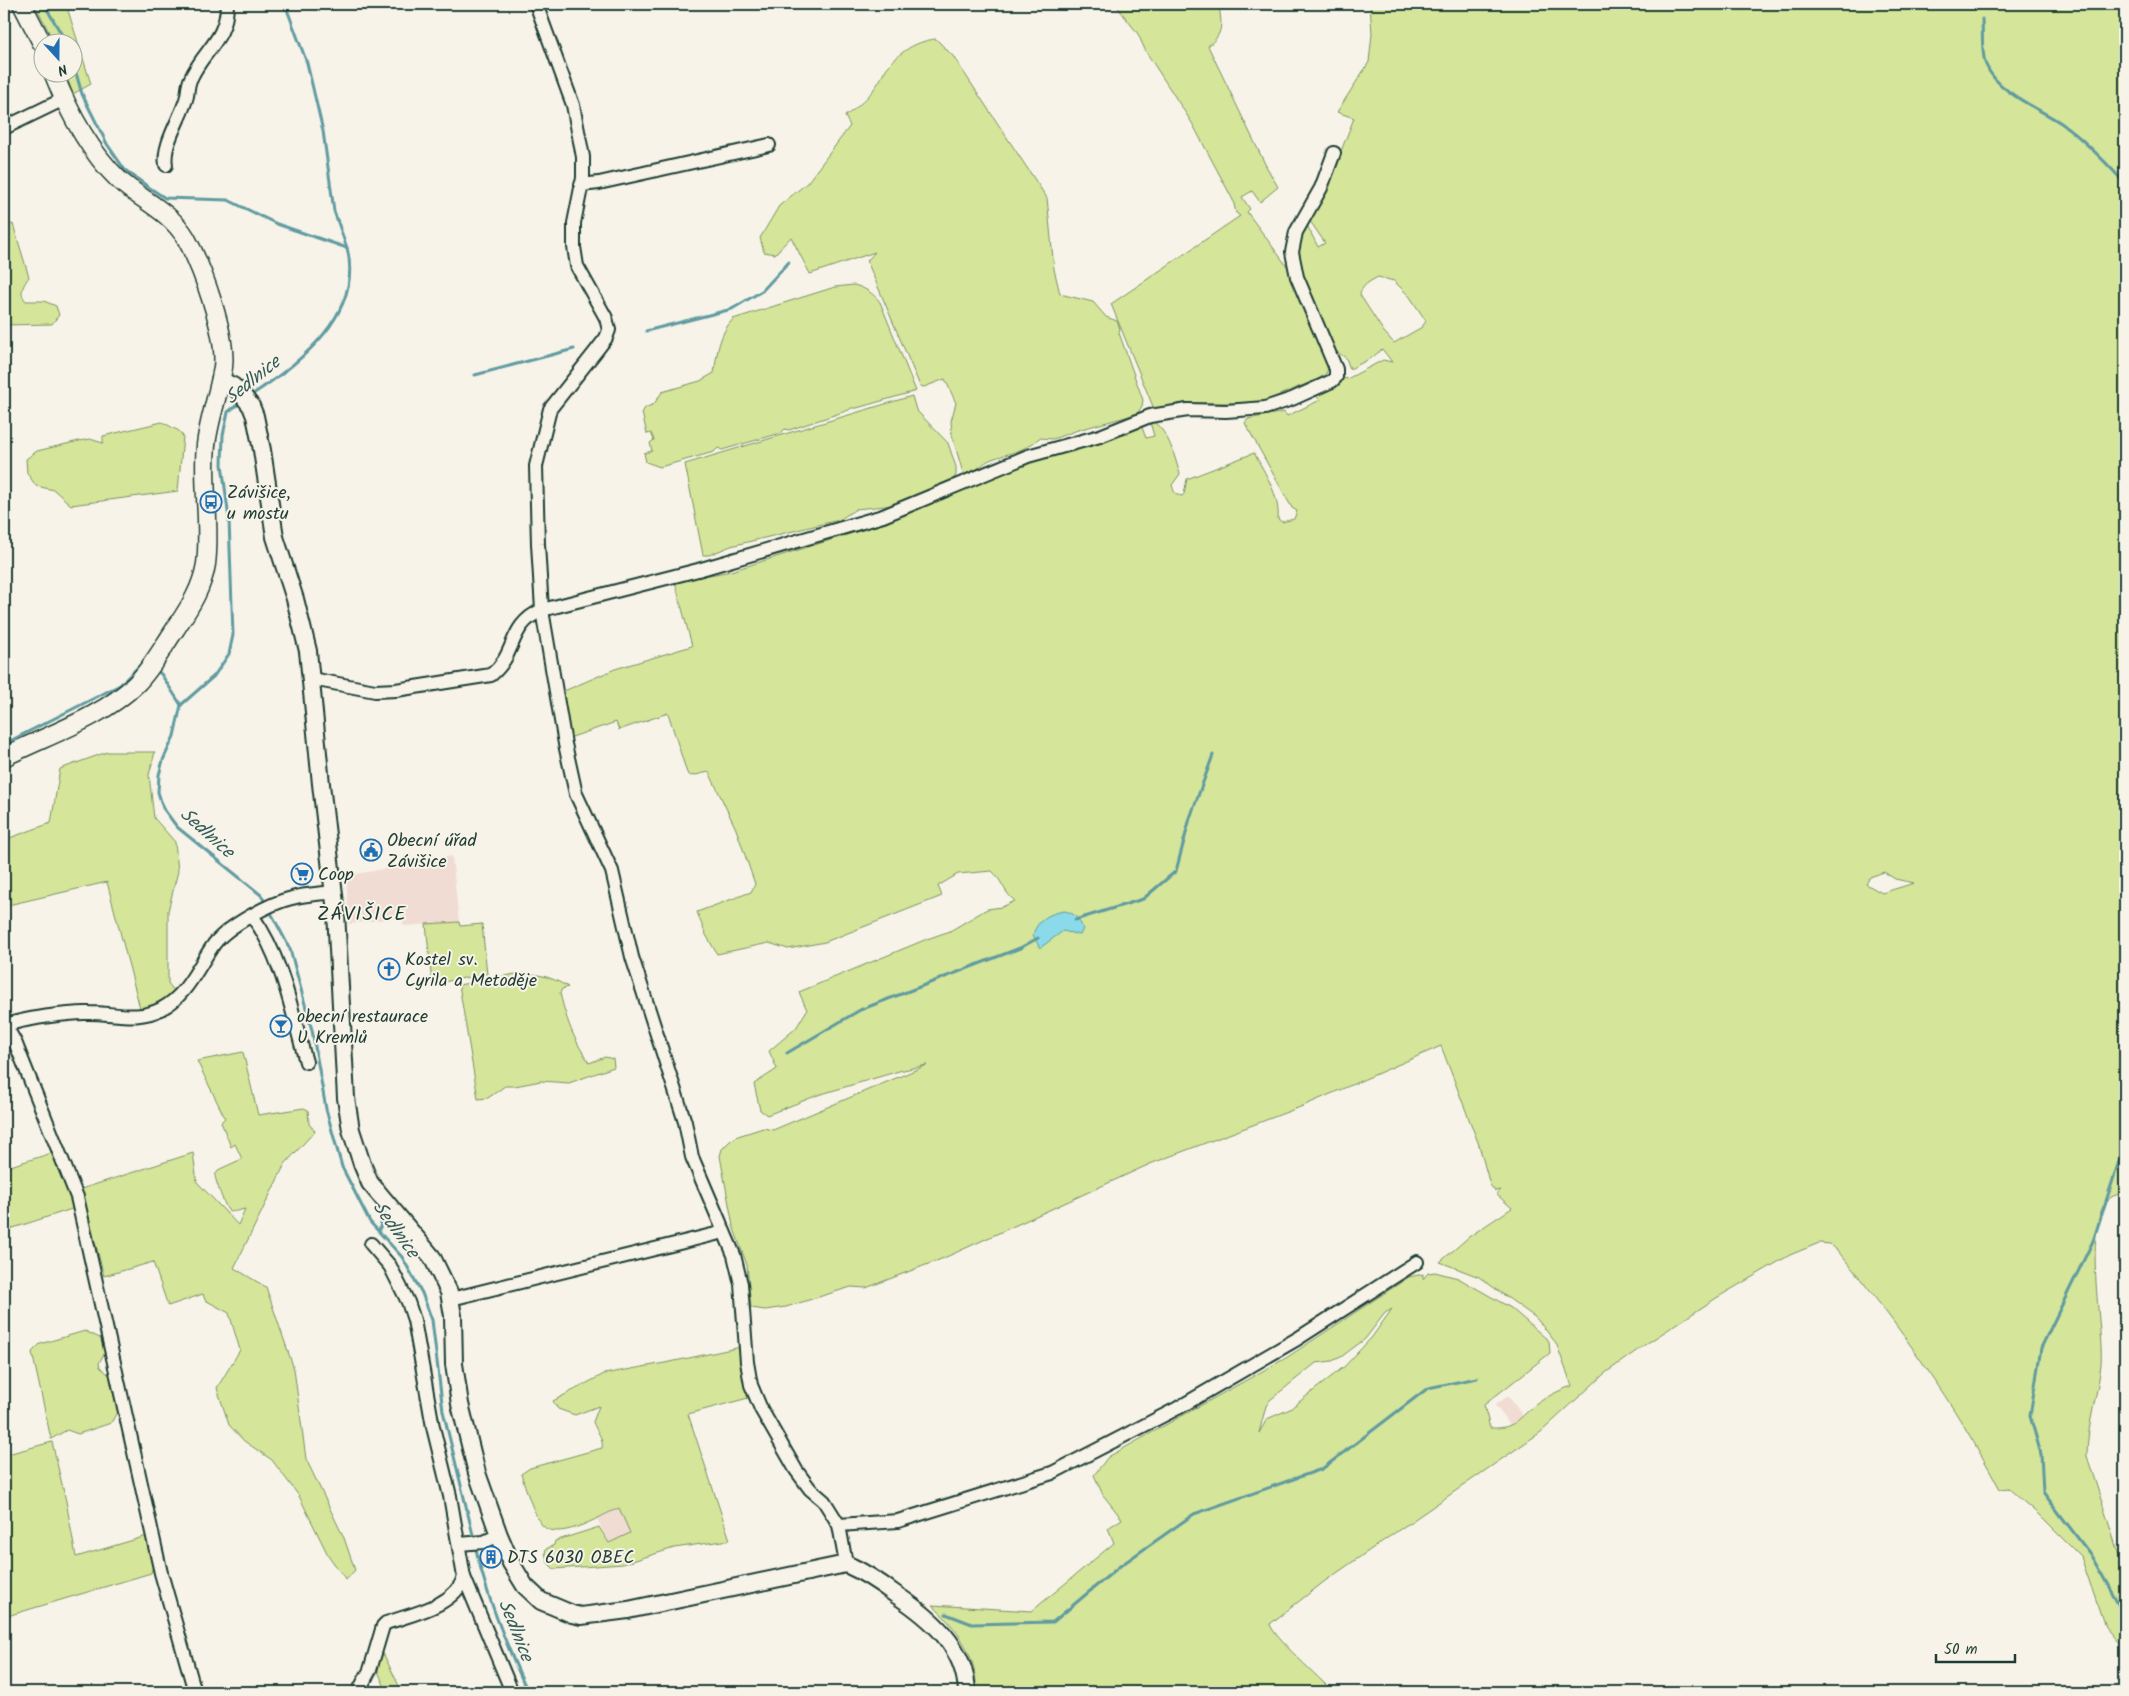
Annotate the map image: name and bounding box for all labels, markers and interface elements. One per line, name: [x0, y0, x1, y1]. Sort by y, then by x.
north arrow: [32, 32, 82, 82]
text: N: [54, 57, 70, 81]
water label: Sedlnice: [219, 347, 290, 412]
place label: Závišice, u mostu: [227, 479, 291, 529]
bus stop icon: Závišice, u mostu: [199, 490, 223, 514]
water label: Sedlnice: [173, 801, 242, 868]
place label: Obecní úřad Závišice: [387, 827, 477, 877]
public building icon: Obecní úřad Závišice: [359, 838, 383, 862]
place label: Coop: [318, 861, 354, 890]
supermarket icon: Coop: [290, 862, 314, 886]
district label: ZÁVIŠICE: [317, 899, 407, 931]
place label: Kostel sv. Cyrila a Metoděje: [405, 946, 537, 996]
church icon: Kostel sv. Cyrila a Metoděje: [377, 957, 401, 981]
place label: obecní restaurace U Kremlů: [297, 1003, 428, 1053]
bar icon: obecní restaurace U Kremlů: [269, 1014, 293, 1038]
water label: Sedlnice: [364, 1195, 428, 1267]
place label: DTS 6030 OBEC: [507, 1544, 634, 1573]
building icon: DTS 6030 OBEC: [479, 1545, 503, 1569]
water label: Sedlnice: [489, 1595, 542, 1669]
scale bar: [1936, 1631, 2015, 1663]
text: 50 m: [1944, 1638, 1978, 1662]

